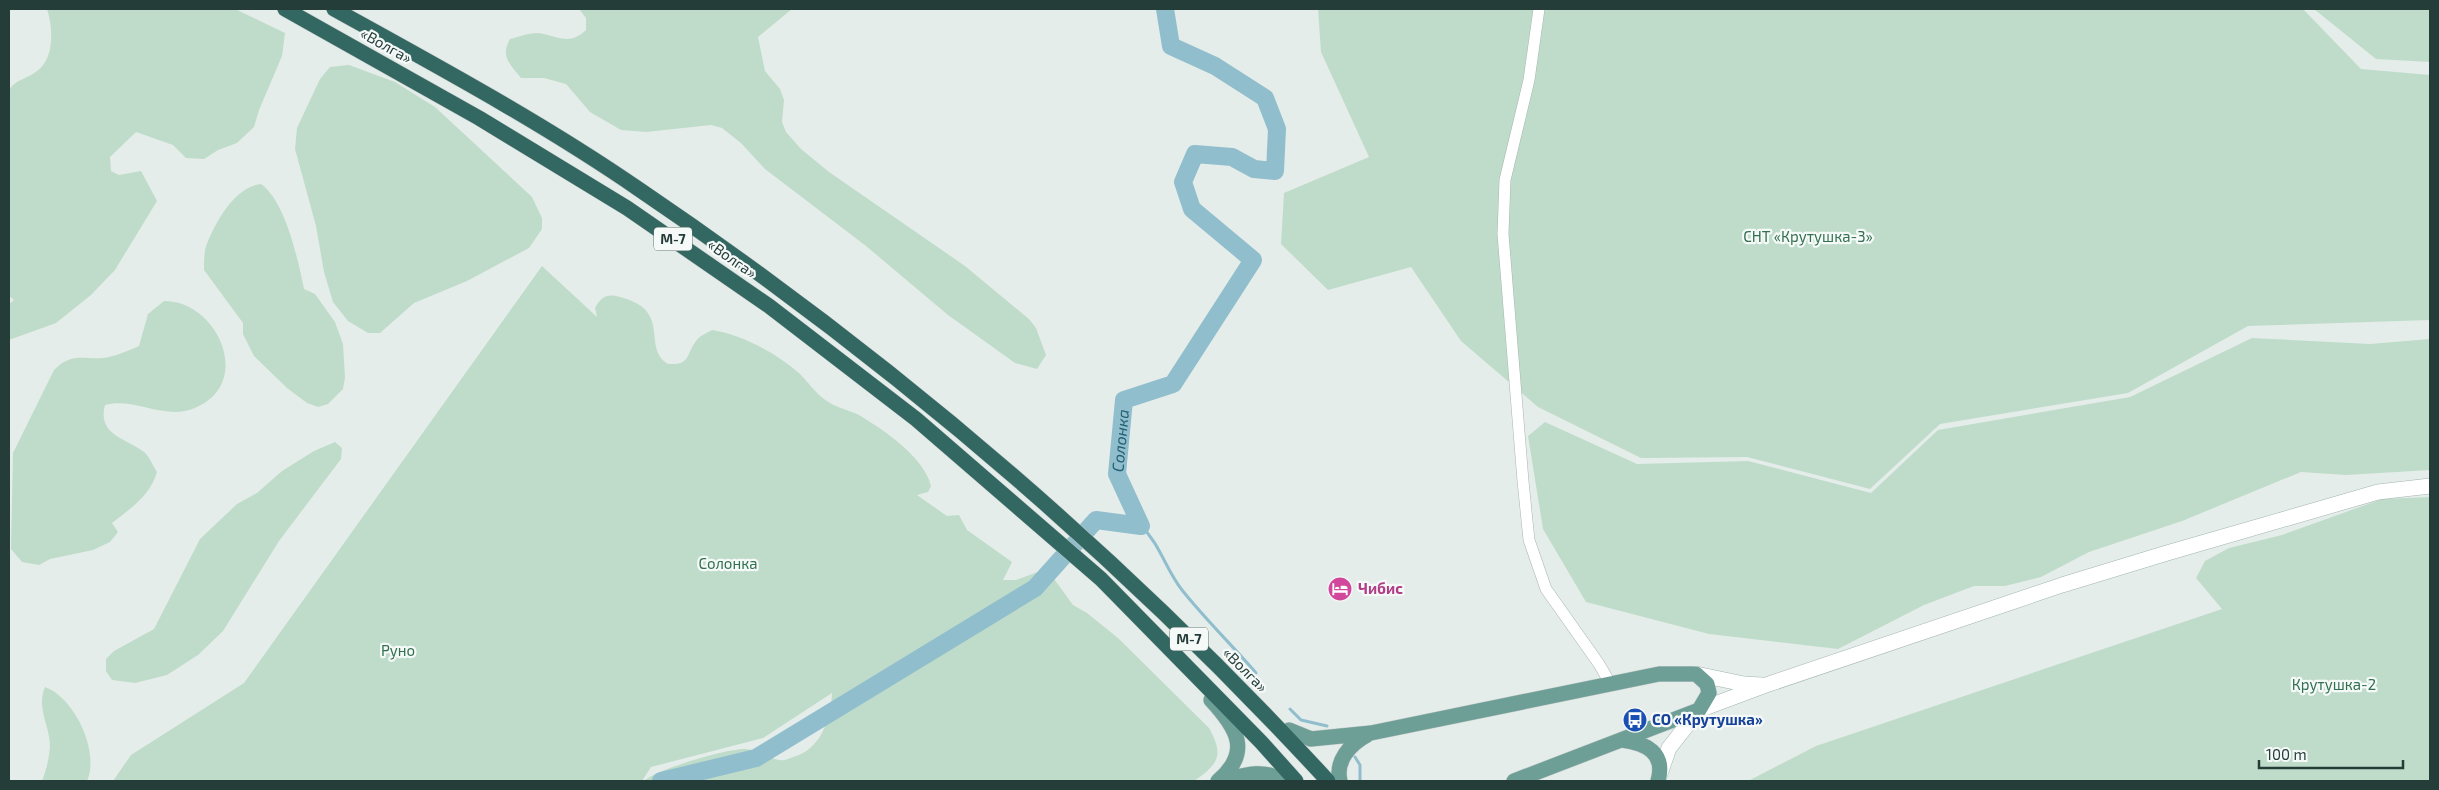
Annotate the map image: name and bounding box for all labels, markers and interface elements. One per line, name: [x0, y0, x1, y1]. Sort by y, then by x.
street label: «Волга»: [358, 24, 415, 67]
park label: СНТ «Крутушка-3»: [1743, 227, 1873, 246]
road number: М-7: [654, 228, 692, 250]
street label: «Волга»: [705, 235, 761, 282]
water label: Солонка: [1107, 408, 1132, 473]
park label: Солонка: [699, 554, 757, 572]
hotel icon: Чибис: [1327, 576, 1353, 602]
place label: Чибис: [1358, 579, 1403, 597]
road number: М-7: [1170, 628, 1208, 650]
park label: Руно: [381, 641, 415, 660]
street label: «Волга»: [1220, 643, 1272, 695]
park label: Крутушка-2: [2292, 675, 2376, 694]
bus stop icon: СО «Крутушка»: [1622, 707, 1648, 733]
place label: СО «Крутушка»: [1652, 710, 1763, 728]
scale bar: [2259, 738, 2403, 770]
text: 100 m: [2266, 745, 2307, 763]

